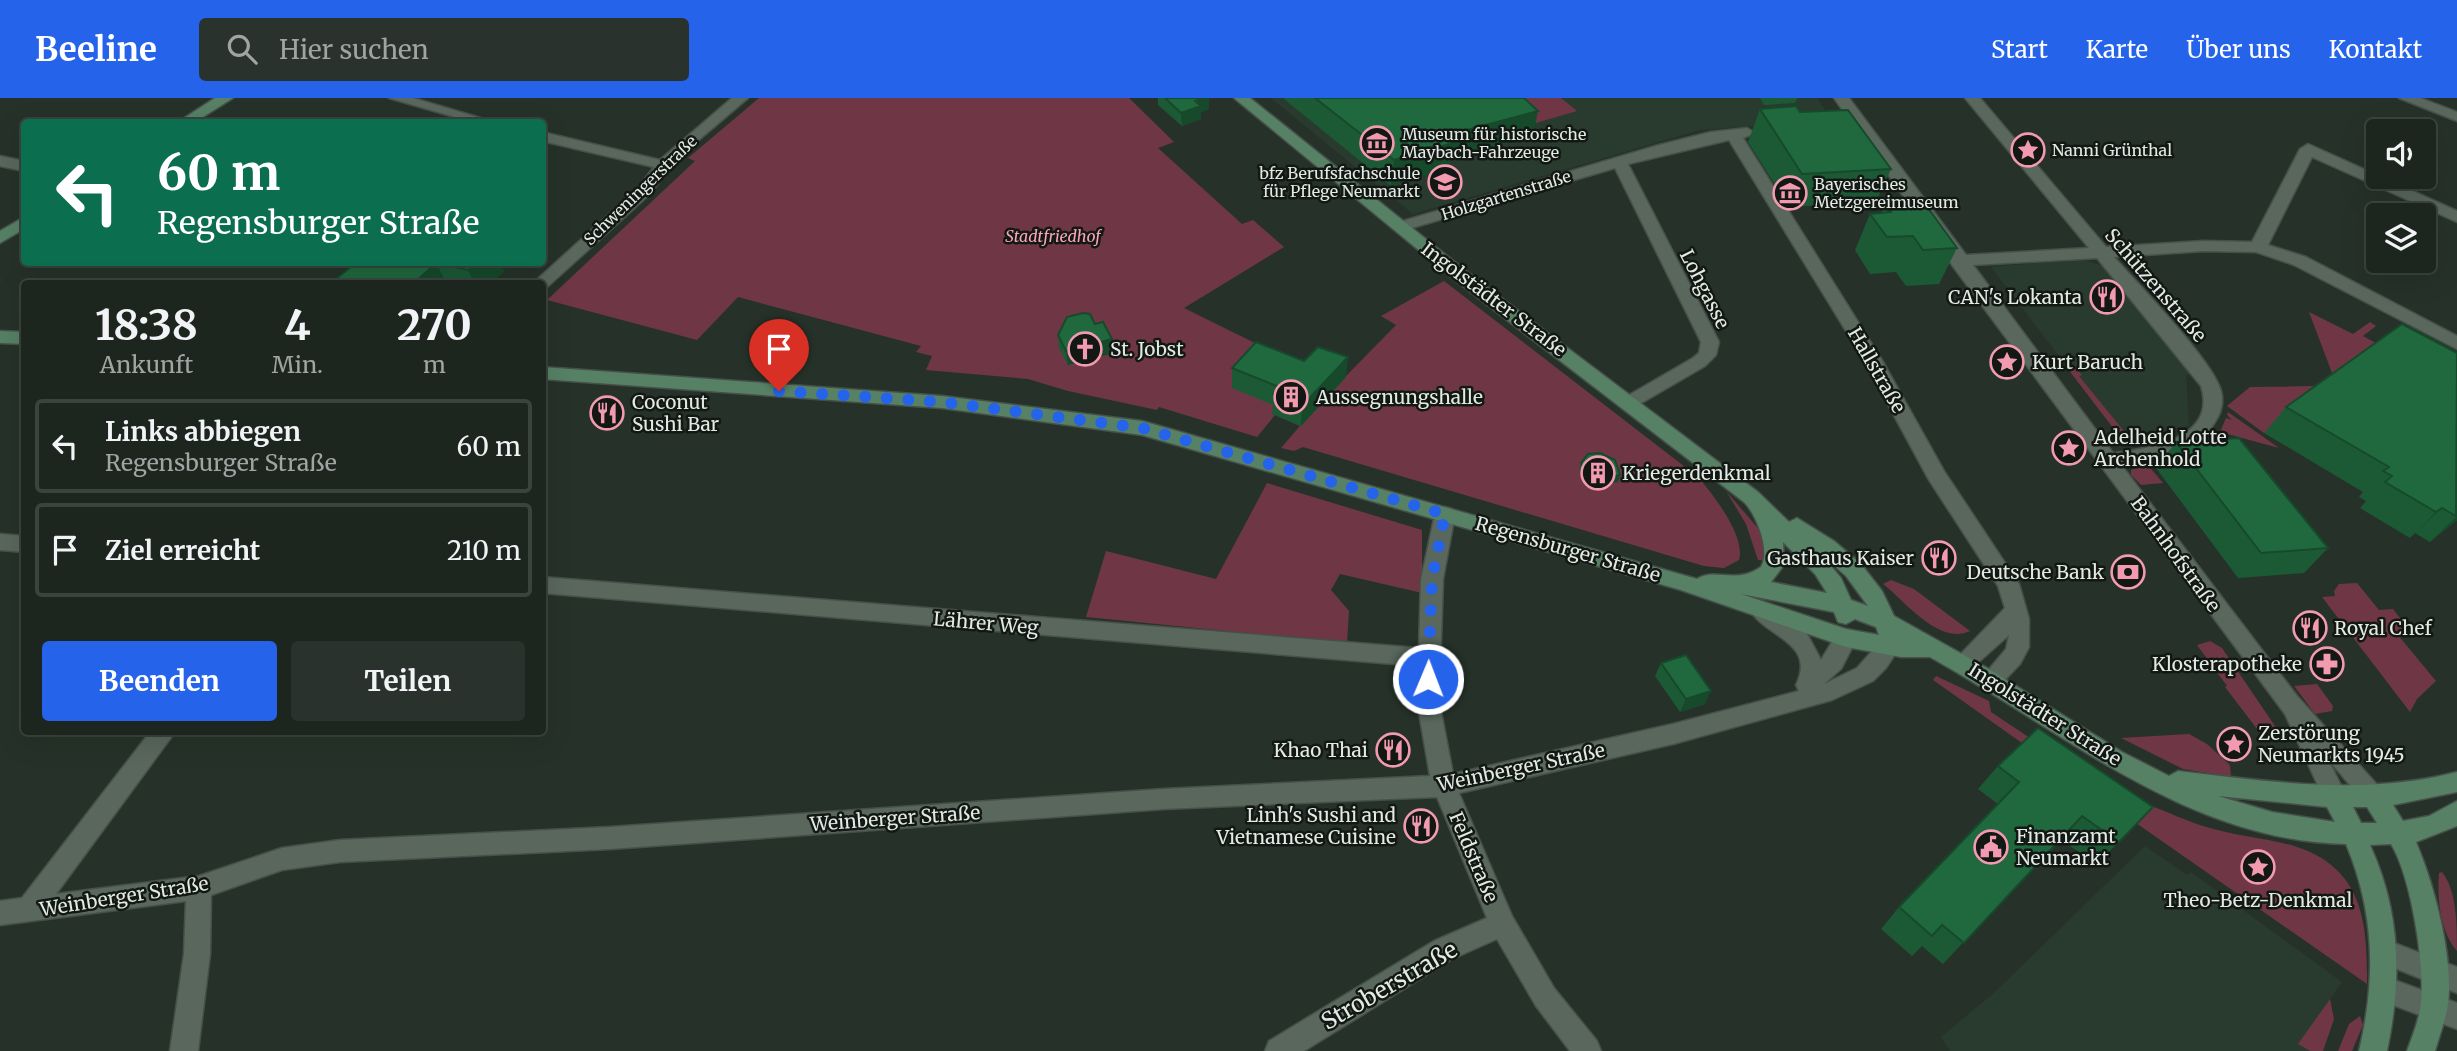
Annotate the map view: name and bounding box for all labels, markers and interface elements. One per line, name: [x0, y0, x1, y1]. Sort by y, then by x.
search box: [199, 18, 689, 81]
text: Beeline: [35, 29, 157, 70]
icon: search: [223, 30, 261, 68]
text: Hier suchen: [279, 33, 429, 66]
text: Start: [1991, 34, 2048, 65]
text: Karte: [2086, 34, 2148, 65]
text: Über uns: [2186, 34, 2291, 65]
text: Kontakt: [2329, 34, 2422, 65]
map controls: [2366, 119, 2436, 273]
button: sound: [2366, 119, 2436, 189]
museum icon: Museum für historische Maybach-Fahrzeuge: [1358, 124, 1396, 162]
place label: Museum für historische Maybach-Fahrzeuge: [1402, 124, 1586, 162]
street label: Schweningerstraße: [579, 131, 701, 249]
place icon: Nanni Grünthal: [2009, 131, 2047, 169]
place label: Nanni Grünthal: [2052, 140, 2172, 160]
text: 60 m: [157, 142, 280, 203]
icon: left: [42, 147, 133, 238]
place label: bfz Berufsfachschule für Pflege Neumarkt: [1258, 163, 1421, 201]
school or university icon: bfz Berufsfachschule für Pflege Neumarkt: [1426, 163, 1464, 201]
street label: Holzgartenstraße: [1439, 166, 1573, 224]
museum icon: Bayerisches Metzgereimuseum: [1771, 174, 1809, 212]
place label: Bayerisches Metzgereimuseum: [1814, 174, 1959, 212]
text: Regensburger Straße: [157, 203, 479, 243]
button: layers: [2366, 203, 2436, 273]
street label: Schützenstraße: [2100, 223, 2212, 347]
park label: Stadtfriedhof: [1005, 226, 1102, 246]
street label: Ingolstädter Straße: [1417, 237, 1571, 361]
street label: Lohgasse: [1675, 245, 1735, 333]
restaurant icon: CAN's Lokanta: [2088, 278, 2126, 316]
place label: CAN's Lokanta: [1948, 285, 2082, 309]
text: 18:38: [95, 299, 198, 351]
text: 4: [284, 299, 311, 351]
text: 270: [397, 299, 472, 351]
pin: [749, 319, 809, 391]
street label: Hallstraße: [1843, 323, 1911, 417]
icon: arrive: [760, 330, 798, 368]
church icon: St. Jobst: [1066, 330, 1104, 368]
place label: St. Jobst: [1110, 337, 1184, 361]
place icon: Kurt Baruch: [1988, 343, 2026, 381]
text: Ankunft: [100, 350, 193, 379]
text: Min.: [272, 350, 323, 379]
text: m: [423, 350, 446, 379]
place label: Kurt Baruch: [2032, 350, 2143, 374]
building icon: Aussegnungshalle: [1272, 378, 1310, 416]
place label: Aussegnungshalle: [1315, 385, 1483, 409]
place label: Coconut Sushi Bar: [632, 390, 720, 436]
restaurant icon: Coconut Sushi Bar: [588, 394, 626, 432]
text: Links abbiegen: [105, 415, 301, 448]
place label: Adelheid Lotte Archenhold: [2093, 425, 2227, 471]
icon: left: [46, 427, 84, 465]
place icon: Adelheid Lotte Archenhold: [2050, 429, 2088, 467]
text: 60 m: [457, 430, 521, 463]
text: Regensburger Straße: [105, 448, 337, 477]
building icon: Kriegerdenkmal: [1579, 454, 1617, 492]
place label: Kriegerdenkmal: [1622, 461, 1771, 485]
street label: Bahnhofstraße: [2126, 492, 2226, 617]
street label: Regensburger Straße: [1473, 511, 1663, 587]
icon: arrive: [46, 531, 84, 569]
text: Ziel erreicht: [105, 534, 260, 567]
text: 210 m: [447, 534, 521, 567]
restaurant icon: Gasthaus Kaiser: [1920, 539, 1958, 577]
place label: Gasthaus Kaiser: [1767, 546, 1914, 570]
bank icon: Deutsche Bank: [2109, 553, 2147, 591]
place label: Deutsche Bank: [1967, 560, 2104, 584]
street label: Lährer Weg: [932, 606, 1040, 640]
restaurant icon: Royal Chef: [2291, 609, 2329, 647]
place label: Royal Chef: [2334, 616, 2432, 640]
button: Beenden: [42, 641, 277, 721]
button: Teilen: [291, 641, 525, 721]
position arrow: [1391, 642, 1465, 716]
pharmacy icon: Klosterapotheke: [2308, 645, 2346, 683]
place label: Klosterapotheke: [2152, 652, 2302, 676]
street label: Ingolstädter Straße: [1964, 657, 2126, 771]
place label: Zerstörung Neumarkts 1945: [2258, 721, 2405, 767]
place icon: Zerstörung Neumarkts 1945: [2215, 725, 2253, 763]
restaurant icon: Khao Thai: [1374, 731, 1412, 769]
place label: Khao Thai: [1274, 738, 1368, 762]
street label: Weinberger Straße: [1434, 738, 1607, 797]
street label: Weinberger Straße: [808, 800, 981, 836]
place label: Linh's Sushi and Vietnamese Cuisine: [1215, 803, 1396, 849]
restaurant icon: Linh's Sushi and Vietnamese Cuisine: [1402, 807, 1440, 845]
street label: Feldstraße: [1444, 808, 1504, 906]
place label: Finanzamt Neumarkt: [2016, 824, 2116, 870]
public building icon: Finanzamt Neumarkt: [1972, 828, 2010, 866]
place icon: Theo-Betz-Denkmal: [2239, 848, 2277, 886]
street label: Weinberger Straße: [37, 871, 210, 921]
place label: Theo-Betz-Denkmal: [2164, 888, 2353, 912]
street label: Stroberstraße: [1316, 934, 1462, 1036]

